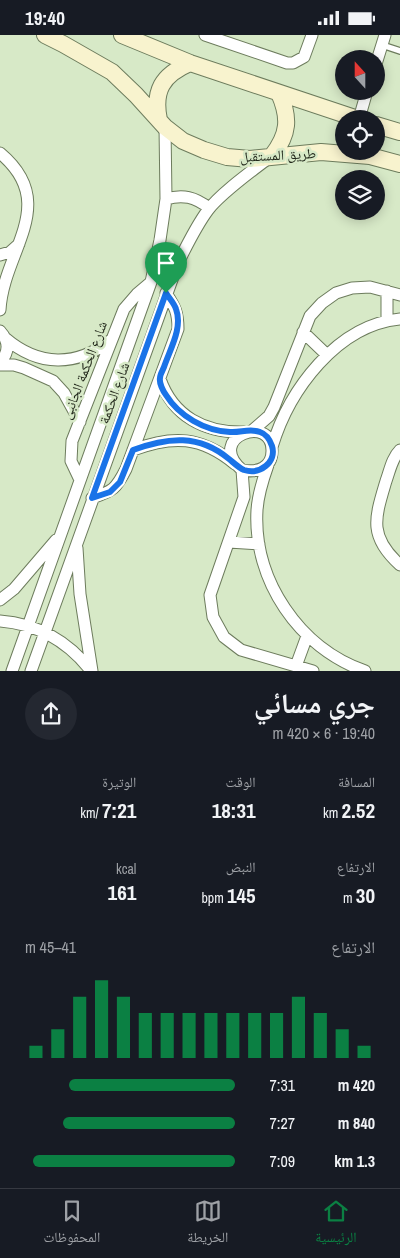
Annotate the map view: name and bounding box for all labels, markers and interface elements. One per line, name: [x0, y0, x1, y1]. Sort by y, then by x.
text: 19:40: [25, 5, 65, 31]
north arrow: [335, 50, 385, 100]
map controls: [335, 50, 385, 220]
button: locate: [335, 110, 385, 160]
street label: طريق المستقبل: [240, 144, 317, 167]
button: layers: [335, 170, 385, 220]
pin: [145, 242, 187, 293]
icon: arrive: [152, 249, 180, 277]
street label: شارع الحكمة الجانبى: [57, 318, 112, 422]
street label: شارع الحكمة: [95, 360, 134, 426]
text: جري مسائي: [254, 684, 375, 722]
button: share: [25, 688, 77, 740]
text: 19:40 · 6 × 420 m: [272, 722, 375, 744]
text: الوتيرة: [102, 773, 136, 791]
text: الوقت: [226, 773, 256, 791]
text: المسافة: [338, 773, 375, 791]
text: 7:21: [102, 796, 136, 825]
text: 18:31: [212, 796, 256, 825]
text: 2.52: [341, 796, 375, 825]
text: /km: [80, 804, 102, 822]
text: km: [323, 804, 341, 822]
text: النبض: [226, 858, 256, 876]
text: الارتفاع: [337, 858, 375, 876]
text: kcal: [116, 860, 136, 878]
text: 161: [108, 878, 136, 907]
text: 145: [227, 881, 256, 910]
text: 30: [356, 881, 375, 910]
text: bpm: [201, 889, 227, 907]
text: m: [343, 889, 356, 907]
text: 41–45 m: [25, 936, 76, 958]
text: الارتفاع: [331, 936, 375, 958]
text: 7:31: [269, 1074, 295, 1096]
text: 420 m: [338, 1074, 375, 1096]
text: 7:27: [269, 1112, 295, 1134]
text: 840 m: [338, 1112, 375, 1134]
text: 7:09: [269, 1150, 295, 1172]
text: 1.3 km: [334, 1150, 375, 1172]
tab: المحفوظات: [43, 1197, 100, 1251]
tab: الخريطة: [187, 1197, 228, 1251]
tab: الرئيسية: [315, 1197, 357, 1251]

